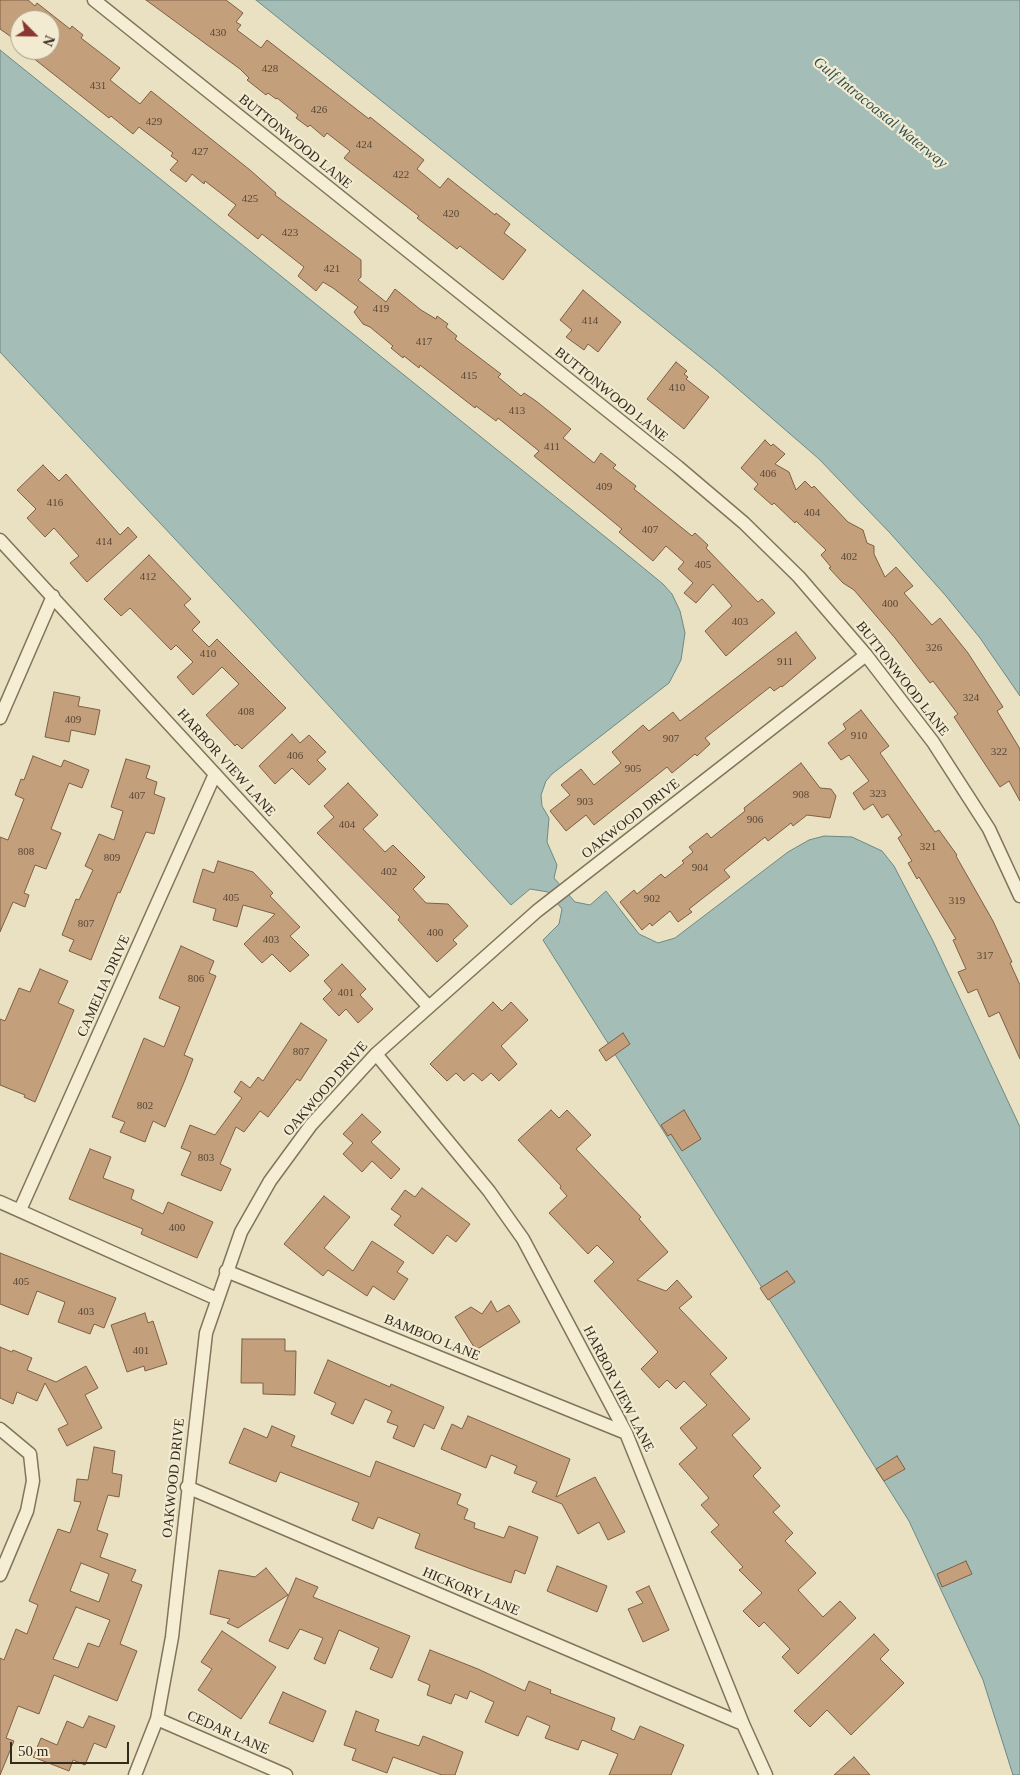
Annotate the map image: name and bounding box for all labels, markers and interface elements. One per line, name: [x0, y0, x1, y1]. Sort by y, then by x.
north arrow: [10, 10, 60, 60]
house number: 430: [210, 26, 226, 40]
text: N: [39, 33, 57, 48]
water label: Gulf Intracoastal Waterway: [809, 53, 951, 173]
house number: 428: [262, 62, 278, 76]
house number: 431: [90, 79, 106, 93]
street label: BUTTONWOOD LANE: [235, 91, 355, 193]
house number: 426: [311, 103, 327, 117]
house number: 429: [146, 115, 162, 129]
house number: 424: [356, 138, 372, 152]
house number: 427: [192, 145, 208, 159]
house number: 422: [393, 168, 409, 182]
house number: 425: [242, 192, 258, 206]
house number: 420: [443, 207, 459, 221]
house number: 423: [282, 226, 298, 240]
house number: 421: [324, 262, 340, 276]
house number: 419: [373, 302, 389, 316]
house number: 414: [582, 314, 598, 328]
house number: 417: [416, 335, 432, 349]
street label: BUTTONWOOD LANE: [551, 344, 671, 446]
house number: 415: [461, 369, 477, 383]
house number: 410: [669, 381, 685, 395]
house number: 413: [509, 404, 525, 418]
house number: 411: [544, 440, 560, 454]
house number: 406: [760, 467, 776, 481]
house number: 409: [596, 480, 612, 494]
house number: 416: [47, 496, 63, 510]
house number: 404: [804, 506, 820, 520]
house number: 407: [642, 523, 658, 537]
house number: 414: [96, 535, 112, 549]
house number: 402: [841, 550, 857, 564]
house number: 405: [695, 558, 711, 572]
house number: 412: [140, 570, 156, 584]
house number: 400: [882, 597, 898, 611]
house number: 403: [732, 615, 748, 629]
street label: BUTTONWOOD LANE: [852, 618, 952, 740]
house number: 326: [926, 641, 942, 655]
house number: 410: [200, 647, 216, 661]
house number: 911: [777, 655, 793, 669]
house number: 324: [963, 691, 979, 705]
house number: 408: [238, 705, 254, 719]
street label: HARBOR VIEW LANE: [173, 706, 279, 820]
house number: 409: [65, 713, 81, 727]
house number: 910: [851, 729, 867, 743]
house number: 907: [663, 732, 679, 746]
house number: 322: [991, 745, 1007, 759]
house number: 406: [287, 749, 303, 763]
house number: 905: [625, 762, 641, 776]
street label: OAKWOOD DRIVE: [578, 775, 684, 863]
house number: 323: [870, 787, 886, 801]
house number: 908: [793, 788, 809, 802]
house number: 407: [129, 789, 145, 803]
house number: 903: [577, 795, 593, 809]
house number: 906: [747, 813, 763, 827]
house number: 404: [339, 818, 355, 832]
house number: 321: [920, 840, 936, 854]
house number: 808: [18, 845, 34, 859]
house number: 809: [104, 851, 120, 865]
house number: 904: [692, 861, 708, 875]
house number: 402: [381, 865, 397, 879]
house number: 405: [223, 891, 239, 905]
house number: 902: [644, 892, 660, 906]
house number: 319: [949, 894, 965, 908]
house number: 807: [78, 917, 94, 931]
house number: 400: [427, 926, 443, 940]
street label: CAMELIA DRIVE: [74, 932, 134, 1040]
house number: 403: [263, 933, 279, 947]
house number: 317: [977, 949, 993, 963]
house number: 806: [188, 972, 204, 986]
house number: 401: [338, 986, 354, 1000]
street label: OAKWOOD DRIVE: [280, 1038, 372, 1140]
house number: 807: [293, 1045, 309, 1059]
house number: 802: [137, 1099, 153, 1113]
house number: 803: [198, 1151, 214, 1165]
house number: 400: [169, 1221, 185, 1235]
house number: 405: [13, 1275, 29, 1289]
house number: 403: [78, 1305, 94, 1319]
street label: BAMBOO LANE: [381, 1311, 483, 1365]
street label: HARBOR VIEW LANE: [579, 1323, 657, 1455]
house number: 401: [133, 1344, 149, 1358]
street label: OAKWOOD DRIVE: [159, 1417, 189, 1539]
street label: HICKORY LANE: [420, 1564, 522, 1620]
street label: CEDAR LANE: [184, 1707, 272, 1759]
scale bar: [12, 1732, 131, 1764]
text: 50 m: [18, 1743, 48, 1759]

